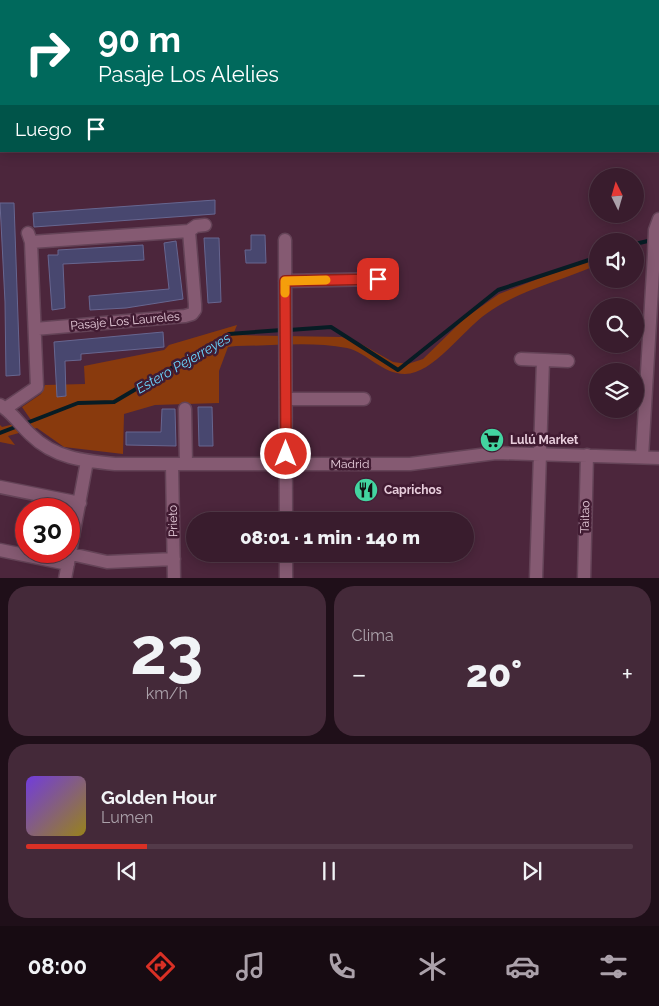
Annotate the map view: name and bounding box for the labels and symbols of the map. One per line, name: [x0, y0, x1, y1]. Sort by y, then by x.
north arrow: [589, 168, 644, 222]
pin: [357, 258, 399, 300]
street label: Pasaje Los Laureles: [70, 309, 180, 333]
water label: Estero Pejerreyes: [133, 329, 234, 397]
position arrow: [259, 427, 311, 479]
supermarket icon: Lulú Market: [479, 427, 505, 453]
place label: Lulú Market: [510, 433, 579, 447]
street label: Madrid: [331, 457, 369, 471]
restaurant icon: Caprichos: [353, 477, 379, 503]
place label: Caprichos: [384, 483, 442, 497]
speed limit sign: 30: [15, 498, 80, 563]
street label: Taitao: [578, 500, 592, 534]
street label: Prieto: [166, 505, 180, 537]

